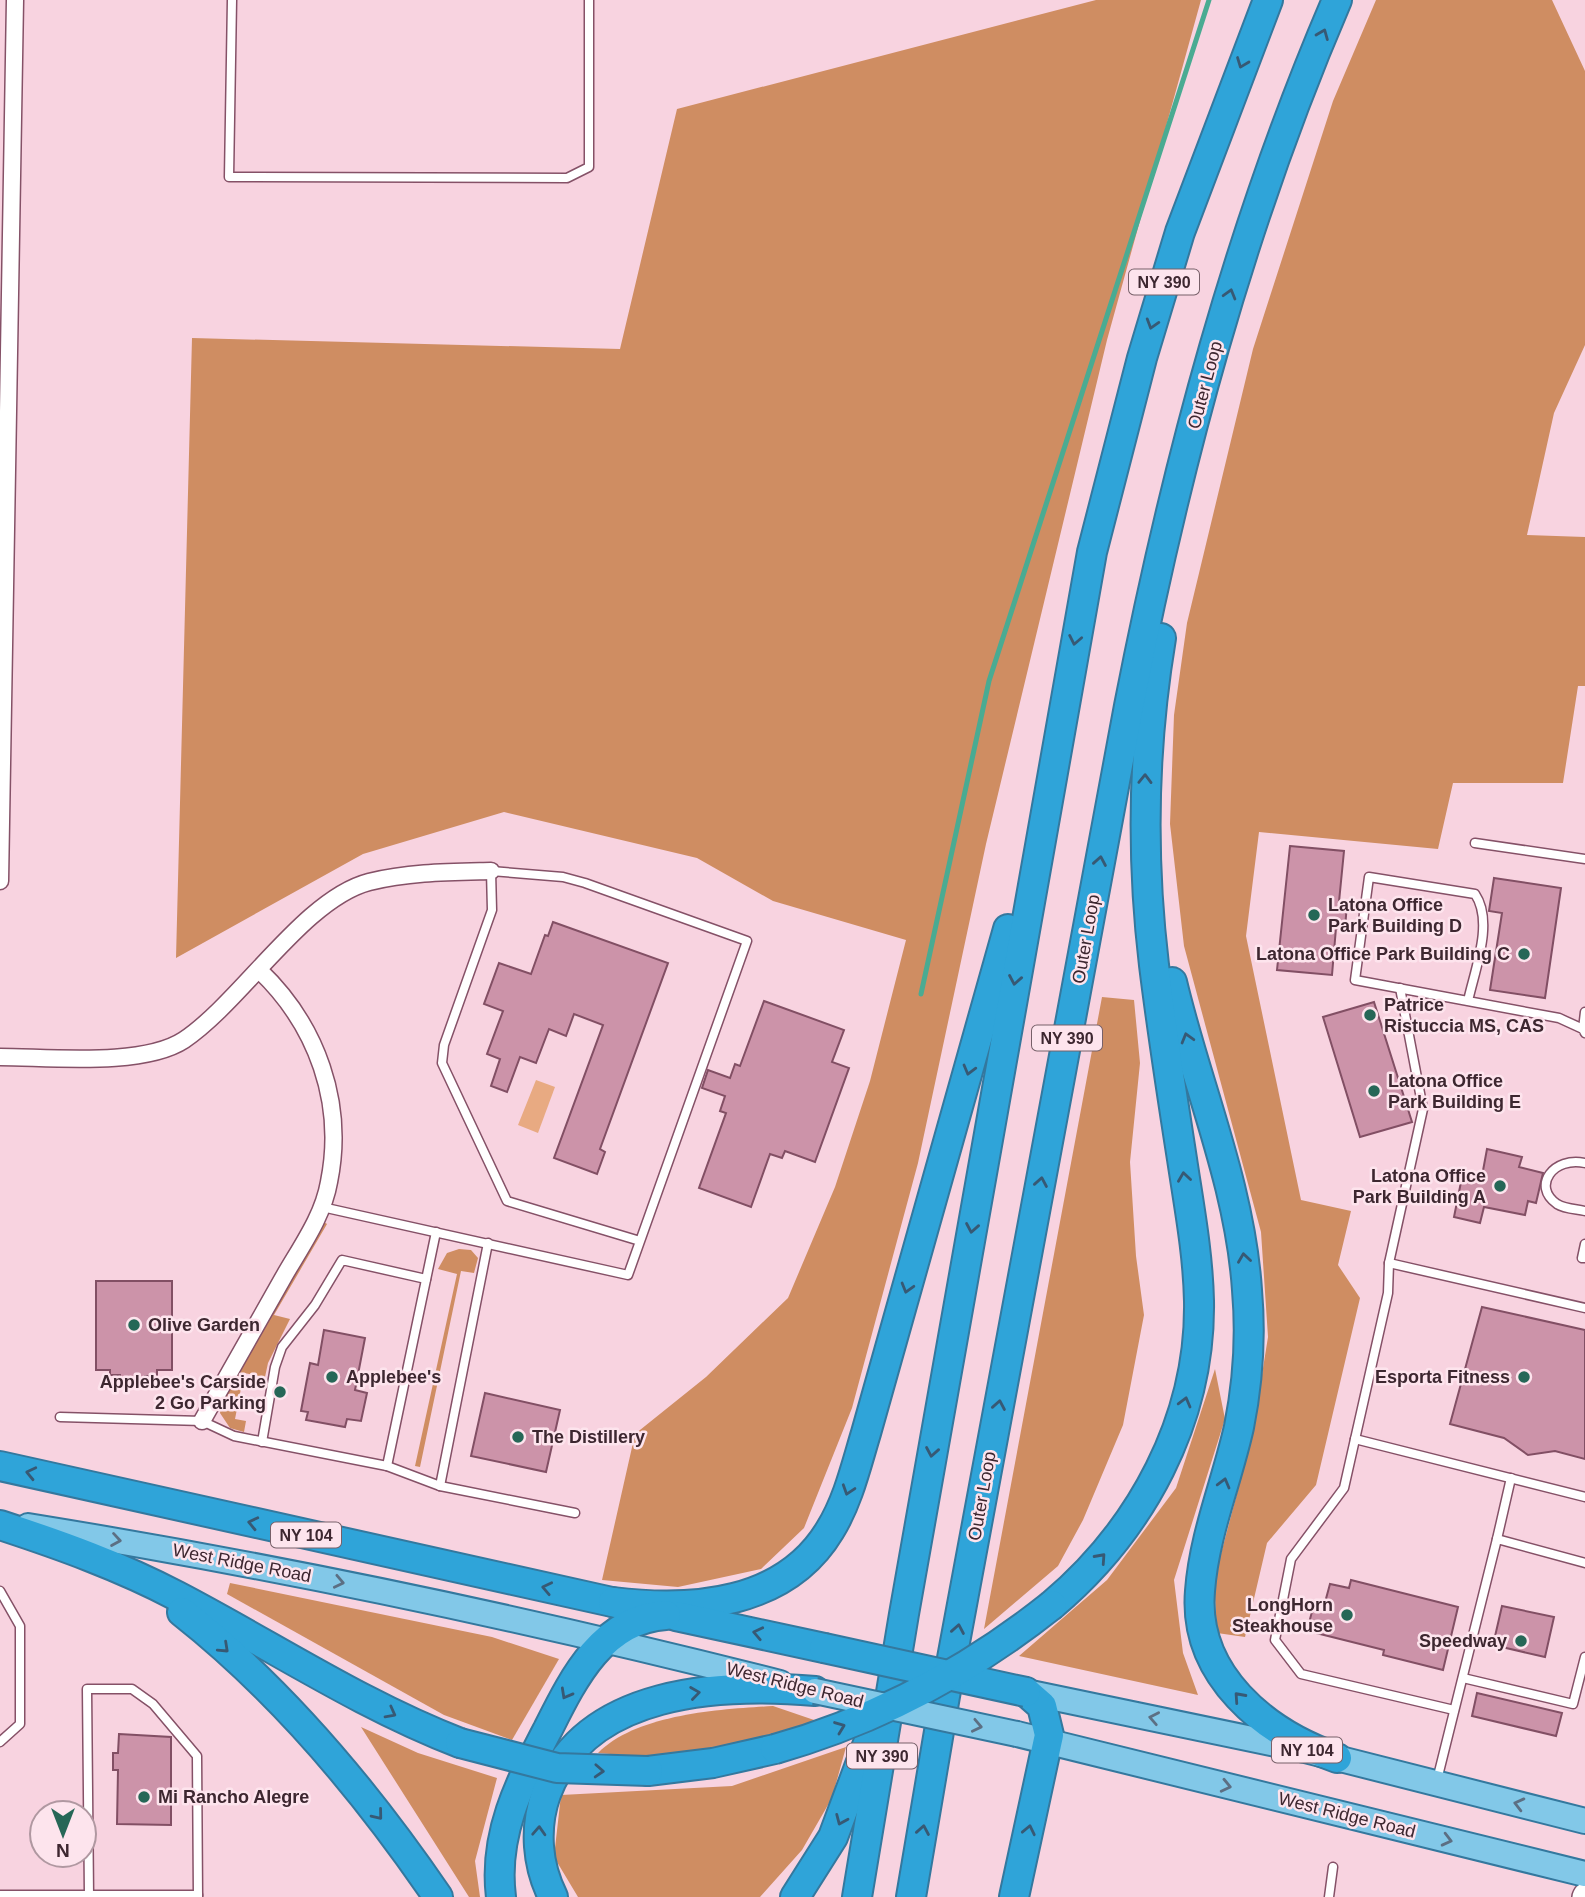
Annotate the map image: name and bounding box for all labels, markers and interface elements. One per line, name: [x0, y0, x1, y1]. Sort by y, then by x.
one-way arrow: [1314, 28, 1328, 40]
one-way arrow: [1236, 57, 1250, 69]
road number: NY 390: [1129, 270, 1199, 294]
one-way arrow: [1222, 289, 1237, 301]
one-way arrow: [1145, 318, 1160, 330]
street label: Outer Loop: [1184, 339, 1226, 431]
one-way arrow: [1068, 634, 1083, 646]
one-way arrow: [1137, 773, 1153, 784]
one-way arrow: [1092, 856, 1107, 867]
street label: Outer Loop: [1068, 893, 1104, 985]
place label: Latona Office Park Building D: [1328, 895, 1462, 936]
marker: Latona Office Park Building D: [1306, 907, 1322, 923]
place label: Latona Office Park Building C: [1256, 944, 1510, 964]
marker: Latona Office Park Building C: [1516, 946, 1532, 962]
one-way arrow: [1008, 974, 1023, 986]
place label: Patrice Ristuccia MS, CAS: [1384, 995, 1544, 1036]
marker: Patrice Ristuccia MS, CAS: [1362, 1007, 1378, 1023]
road number: NY 390: [1032, 1026, 1102, 1050]
one-way arrow: [1181, 1032, 1195, 1044]
one-way arrow: [963, 1063, 977, 1075]
place label: Latona Office Park Building E: [1388, 1071, 1521, 1112]
marker: Latona Office Park Building E: [1366, 1083, 1382, 1099]
place label: Latona Office Park Building A: [1353, 1166, 1486, 1207]
one-way arrow: [1177, 1171, 1192, 1183]
one-way arrow: [1032, 1176, 1047, 1188]
marker: Latona Office Park Building A: [1492, 1178, 1508, 1194]
one-way arrow: [965, 1222, 980, 1234]
one-way arrow: [1237, 1252, 1252, 1264]
one-way arrow: [900, 1282, 915, 1294]
place label: Olive Garden: [148, 1315, 260, 1335]
marker: Olive Garden: [126, 1317, 142, 1333]
place label: Applebee's: [346, 1367, 441, 1387]
place label: Esporta Fitness: [1375, 1367, 1510, 1387]
marker: Applebee's: [324, 1369, 340, 1385]
marker: Esporta Fitness: [1516, 1369, 1532, 1385]
place label: Applebee's Carside 2 Go Parking: [100, 1372, 266, 1413]
marker: Applebee's Carside 2 Go Parking: [272, 1384, 288, 1400]
one-way arrow: [1177, 1396, 1191, 1408]
one-way arrow: [991, 1399, 1006, 1411]
place label: The Distillery: [532, 1427, 645, 1447]
marker: The Distillery: [510, 1429, 526, 1445]
one-way arrow: [925, 1446, 940, 1458]
street label: Outer Loop: [964, 1450, 1000, 1542]
one-way arrow: [25, 1467, 37, 1481]
one-way arrow: [1216, 1477, 1231, 1489]
one-way arrow: [842, 1483, 856, 1495]
one-way arrow: [247, 1517, 259, 1532]
road number: NY 104: [271, 1522, 341, 1548]
one-way arrow: [110, 1532, 122, 1547]
street label: West Ridge Road: [171, 1540, 313, 1586]
one-way arrow: [1093, 1553, 1106, 1566]
one-way arrow: [333, 1574, 345, 1588]
one-way arrow: [541, 1582, 553, 1597]
place label: LongHorn Steakhouse: [1232, 1595, 1333, 1636]
marker: LongHorn Steakhouse: [1339, 1607, 1355, 1623]
one-way arrow: [950, 1623, 965, 1635]
one-way arrow: [752, 1627, 764, 1641]
place label: Speedway: [1419, 1631, 1507, 1651]
marker: Speedway: [1513, 1633, 1529, 1649]
one-way arrow: [216, 1640, 229, 1653]
street label: West Ridge Road: [724, 1658, 866, 1712]
one-way arrow: [689, 1686, 701, 1701]
one-way arrow: [561, 1687, 574, 1699]
one-way arrow: [1235, 1692, 1247, 1705]
one-way arrow: [384, 1704, 396, 1718]
one-way arrow: [1148, 1711, 1160, 1726]
one-way arrow: [971, 1718, 983, 1732]
one-way arrow: [833, 1722, 845, 1736]
road number: NY 104: [1272, 1738, 1342, 1762]
road number: NY 390: [847, 1744, 917, 1768]
one-way arrow: [593, 1764, 604, 1779]
one-way arrow: [1220, 1778, 1232, 1792]
place label: Mi Rancho Alegre: [158, 1787, 309, 1807]
street label: West Ridge Road: [1276, 1788, 1418, 1842]
marker: Mi Rancho Alegre: [136, 1789, 152, 1805]
one-way arrow: [1513, 1798, 1525, 1812]
north arrow: [28, 1799, 98, 1869]
one-way arrow: [369, 1808, 382, 1820]
one-way arrow: [835, 1813, 849, 1825]
one-way arrow: [915, 1824, 930, 1836]
one-way arrow: [1020, 1824, 1035, 1836]
one-way arrow: [531, 1825, 546, 1836]
one-way arrow: [1441, 1832, 1453, 1846]
text: N: [56, 1840, 70, 1861]

